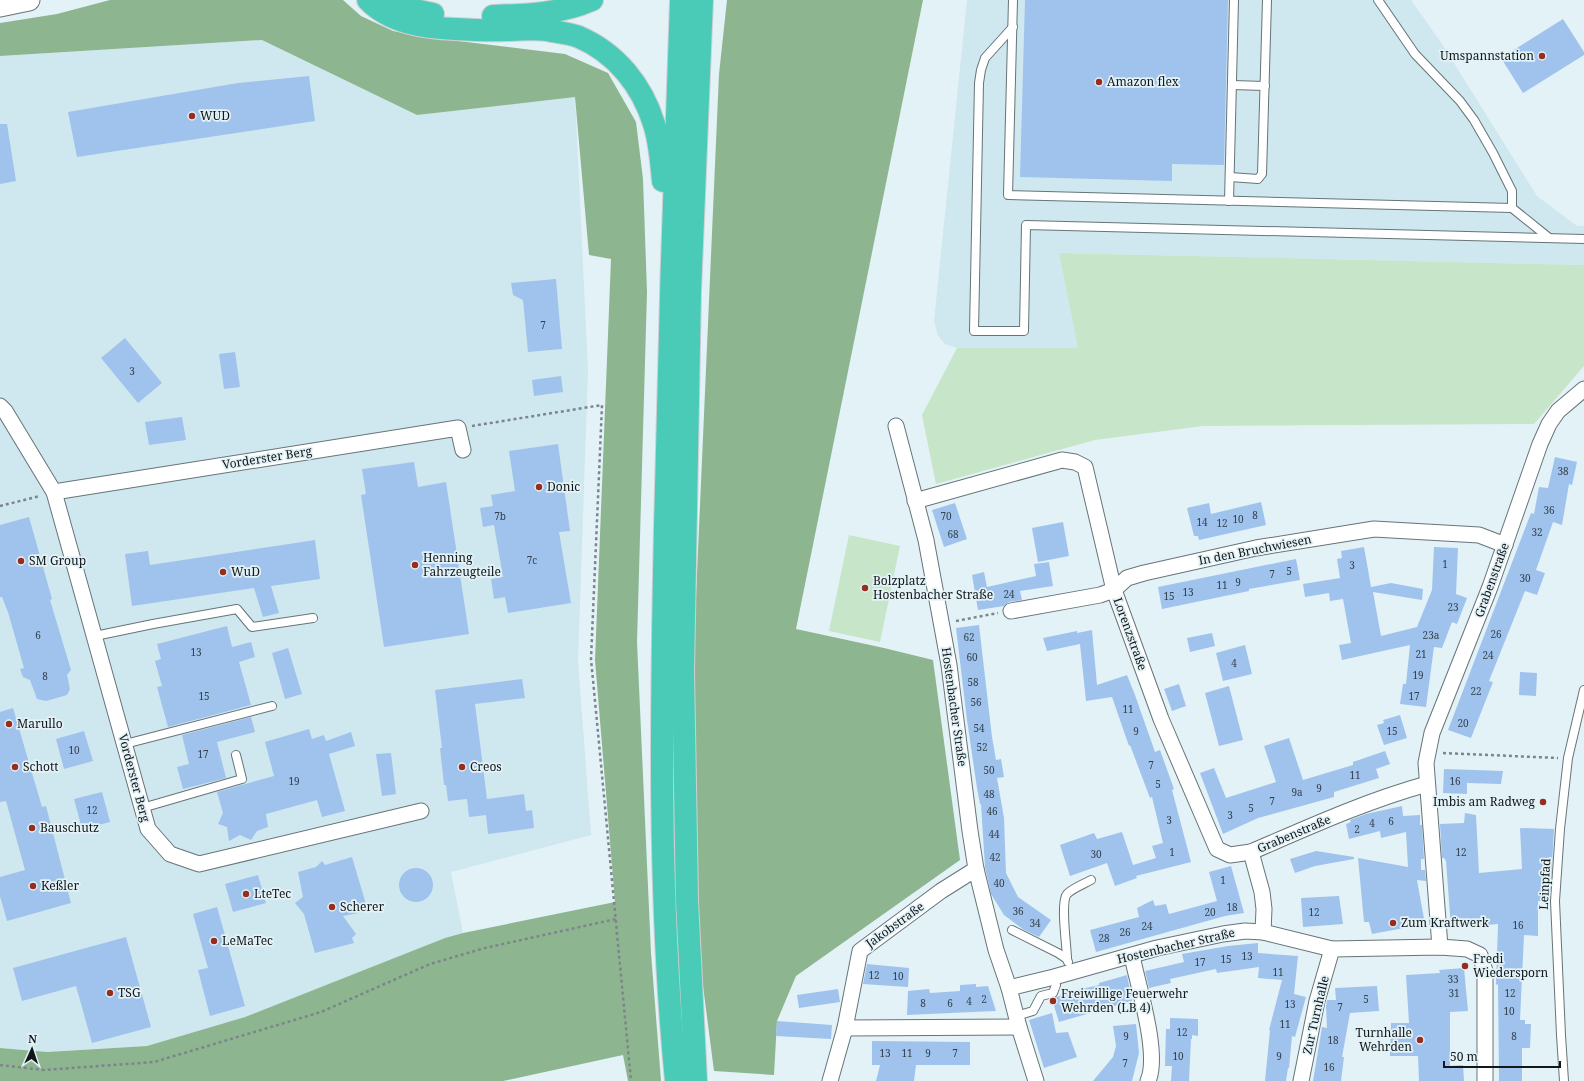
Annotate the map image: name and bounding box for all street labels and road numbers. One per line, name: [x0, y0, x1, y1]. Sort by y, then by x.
street label: Vorderster Berg: [221, 442, 314, 473]
street label: In den Bruchwiesen: [1197, 530, 1313, 569]
street label: Grabenstraße: [1470, 540, 1513, 620]
street label: Lorenzstraße: [1109, 595, 1152, 673]
street label: Hostenbacher Straße: [938, 646, 971, 768]
street label: Vorderster Berg: [115, 732, 155, 824]
street label: Grabenstraße: [1254, 810, 1333, 857]
street label: Leinpfad: [1535, 857, 1554, 910]
street label: Jakobstraße: [861, 898, 927, 952]
street label: Hostenbacher Straße: [1115, 924, 1236, 967]
street label: Zur Turnhalle: [1298, 974, 1333, 1056]

